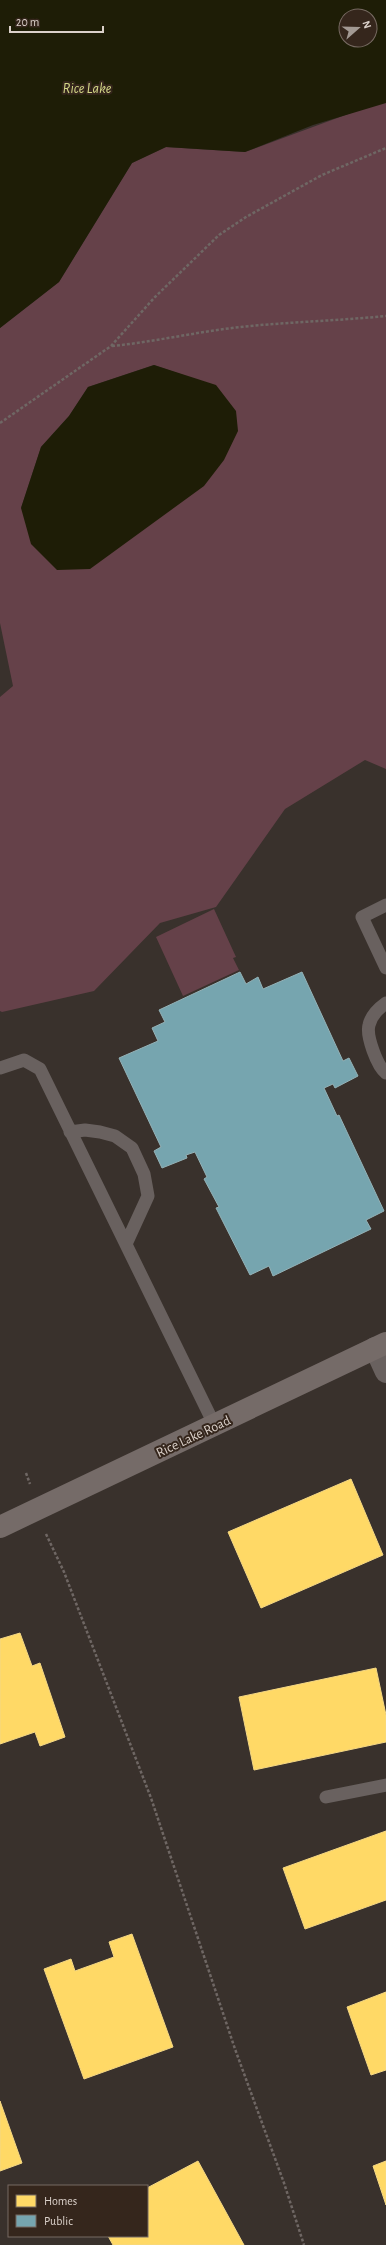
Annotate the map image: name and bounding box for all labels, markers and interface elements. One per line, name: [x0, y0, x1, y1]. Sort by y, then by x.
scale bar: [10, 8, 103, 34]
north arrow: [338, 8, 378, 48]
text: 20 m: [16, 16, 39, 28]
text: N: [360, 19, 373, 30]
water label: Rice Lake: [63, 81, 112, 96]
street label: Rice Lake Road: [154, 1414, 233, 1460]
legend: [8, 2185, 148, 2237]
text: Homes: [44, 2195, 77, 2207]
text: Public: [44, 2215, 73, 2227]

